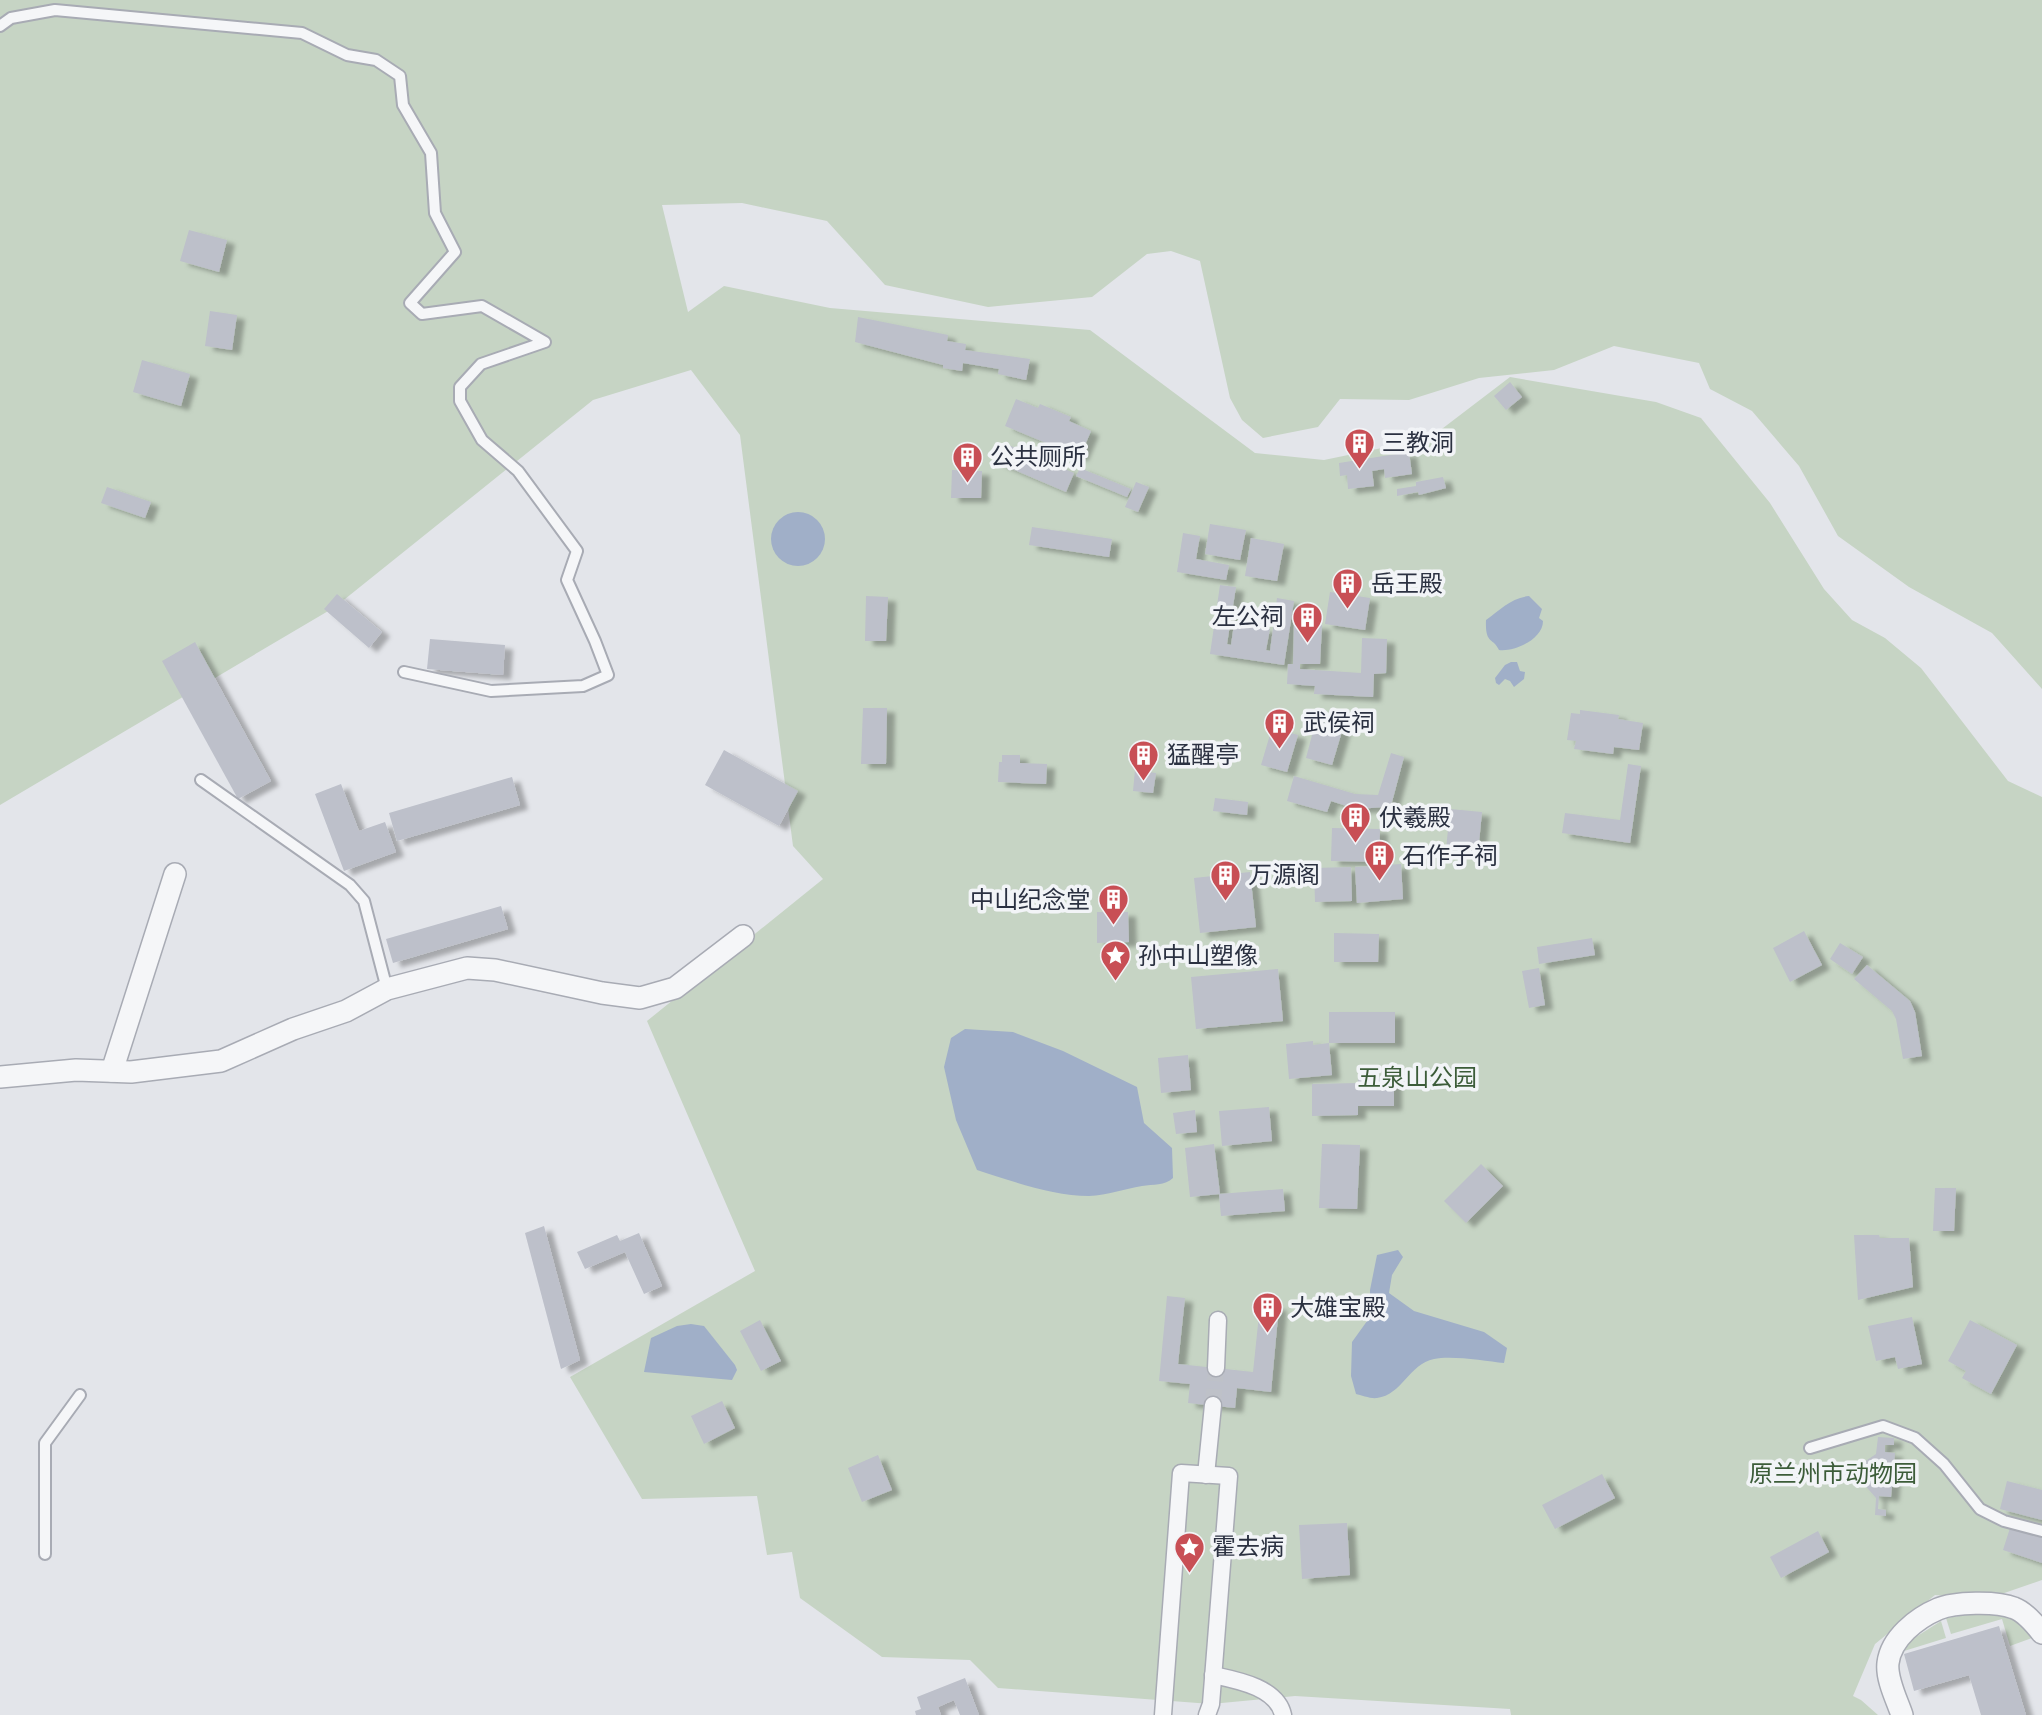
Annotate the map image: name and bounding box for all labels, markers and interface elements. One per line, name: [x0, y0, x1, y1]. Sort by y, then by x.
place label: 三教洞: [1382, 425, 1454, 460]
building icon: 三教洞: [1342, 426, 1376, 470]
place label: 公共厕所: [990, 439, 1086, 474]
building icon: 公共厕所: [950, 440, 984, 484]
place label: 岳王殿: [1371, 566, 1443, 601]
building icon: 岳王殿: [1331, 567, 1365, 611]
place label: 左公祠: [1212, 599, 1284, 634]
building icon: 左公祠: [1290, 600, 1324, 644]
place label: 武侯祠: [1303, 705, 1375, 740]
building icon: 武侯祠: [1263, 706, 1297, 750]
place label: 猛醒亭: [1167, 737, 1239, 772]
building icon: 猛醒亭: [1127, 738, 1161, 782]
place label: 伏羲殿: [1379, 800, 1451, 835]
building icon: 伏羲殿: [1339, 801, 1373, 845]
place label: 石作子祠: [1402, 838, 1498, 873]
building icon: 石作子祠: [1362, 839, 1396, 883]
place label: 万源阁: [1248, 857, 1320, 892]
building icon: 万源阁: [1208, 858, 1242, 902]
place label: 中山纪念堂: [970, 882, 1090, 917]
building icon: 中山纪念堂: [1096, 883, 1130, 927]
place label: 孙中山塑像: [1138, 938, 1258, 973]
place icon: 孙中山塑像: [1098, 939, 1132, 983]
park label: 五泉山公园: [1357, 1060, 1477, 1095]
place label: 大雄宝殿: [1290, 1290, 1386, 1325]
building icon: 大雄宝殿: [1250, 1291, 1284, 1335]
park label: 原兰州市动物园: [1749, 1456, 1917, 1491]
place label: 霍去病: [1212, 1529, 1284, 1564]
place icon: 霍去病: [1172, 1530, 1206, 1574]

